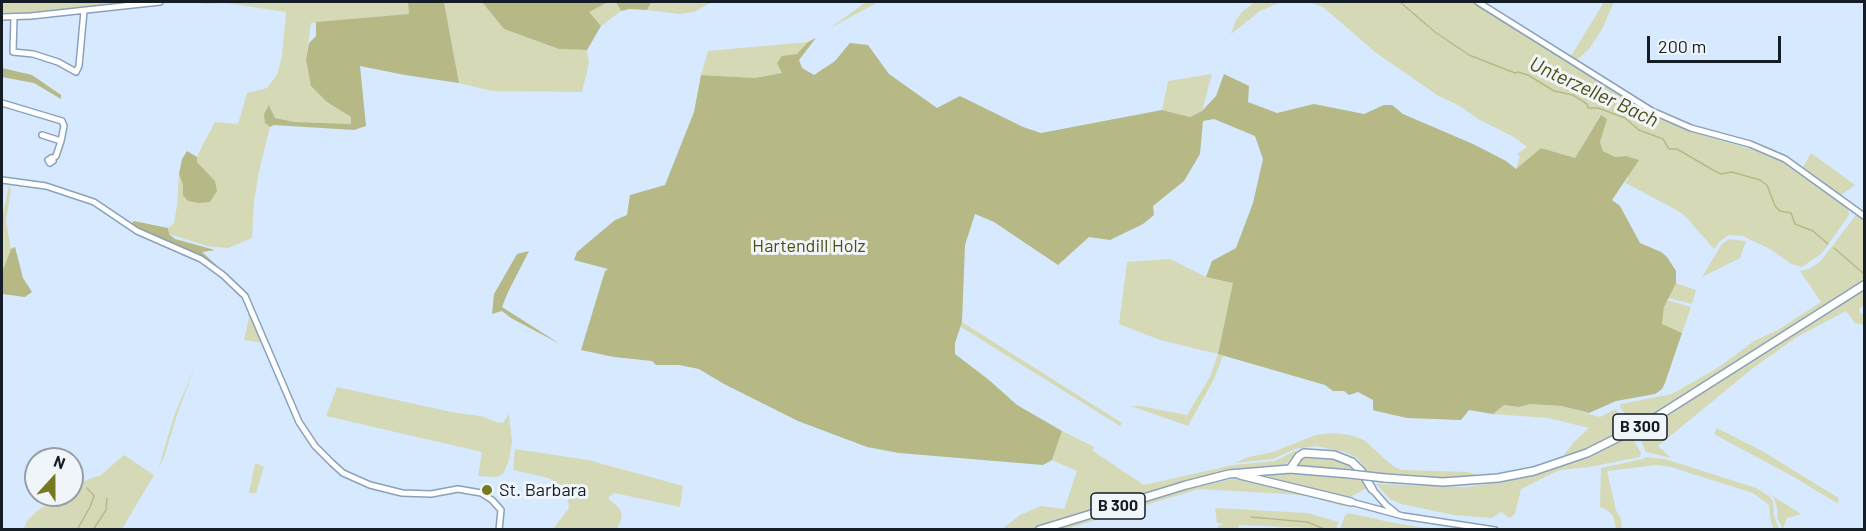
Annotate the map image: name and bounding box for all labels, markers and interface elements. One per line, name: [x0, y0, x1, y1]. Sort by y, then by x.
scale bar: [1650, 24, 1784, 62]
text: 200 m: [1658, 35, 1706, 57]
water label: Unterzeller Bach: [1526, 52, 1662, 132]
park label: Hartendill Holz: [752, 235, 866, 257]
road number: B 300: [1613, 414, 1667, 440]
north arrow: [24, 447, 84, 507]
text: N: [52, 451, 68, 472]
place label: St. Barbara: [499, 479, 586, 501]
marker: St. Barbara: [480, 483, 494, 497]
road number: B 300: [1091, 493, 1145, 519]

